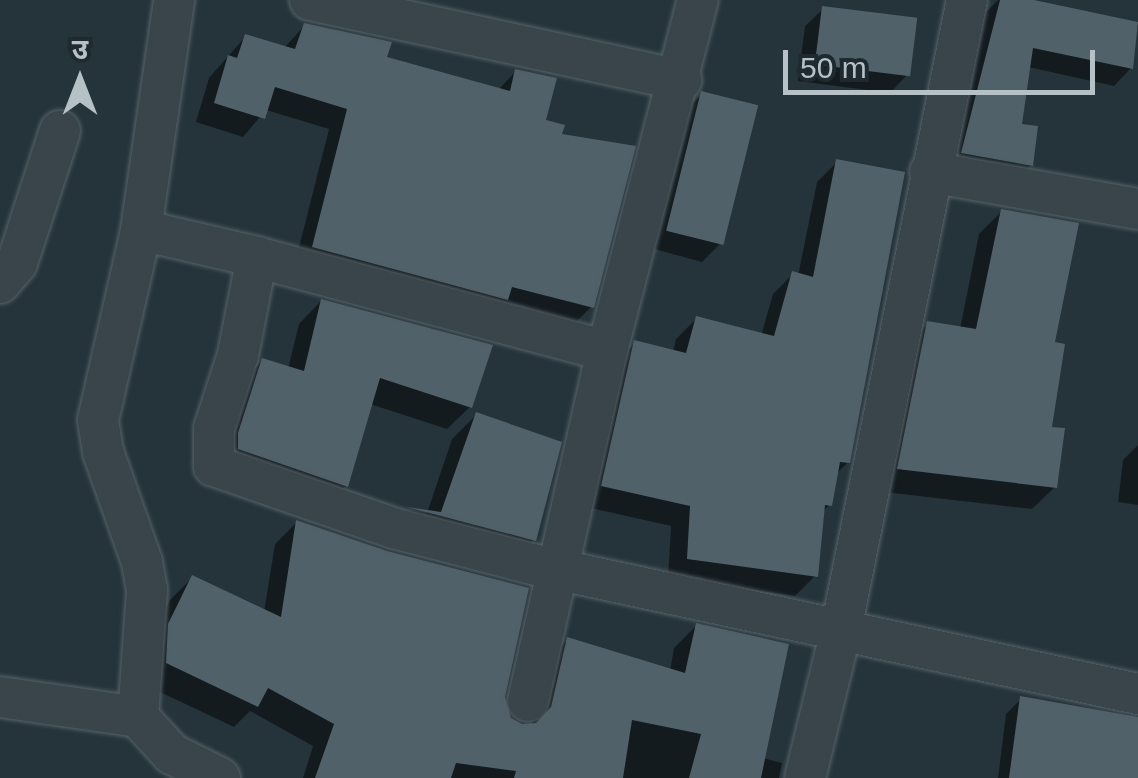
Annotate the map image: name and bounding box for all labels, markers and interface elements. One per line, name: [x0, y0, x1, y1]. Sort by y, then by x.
north arrow: [30, 30, 130, 130]
scale bar: [788, 30, 1100, 92]
text: उ: [72, 34, 88, 65]
text: 50 m: [800, 51, 867, 84]

